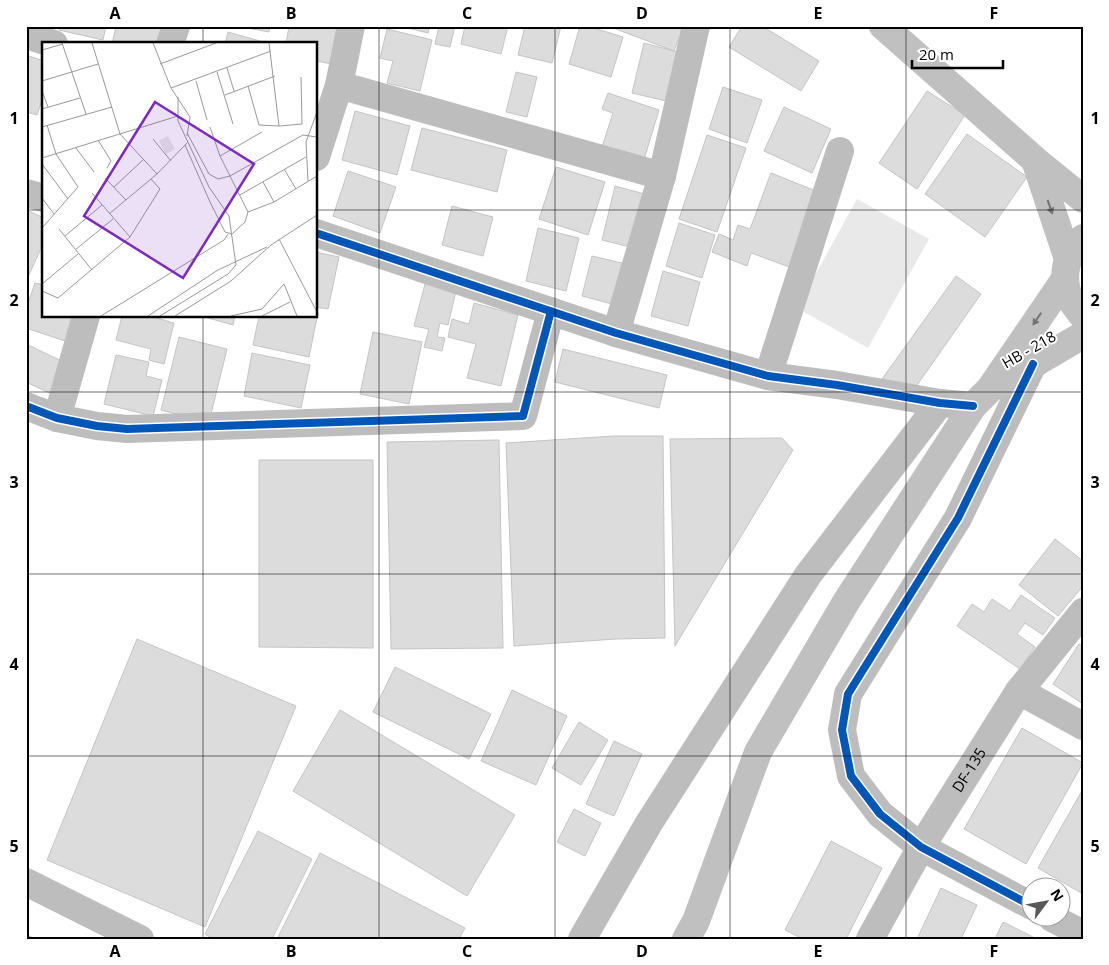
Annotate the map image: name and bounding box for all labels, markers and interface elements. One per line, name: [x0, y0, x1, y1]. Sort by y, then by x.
text: A: [109, 2, 121, 24]
text: B: [286, 2, 296, 24]
text: C: [462, 2, 472, 24]
text: D: [636, 2, 648, 24]
text: E: [814, 2, 823, 24]
text: F: [990, 2, 998, 24]
scale bar: [912, 38, 1003, 70]
inset map: [42, 42, 318, 318]
text: 20 m: [919, 44, 954, 64]
text: 1: [9, 107, 19, 129]
text: 1: [1090, 107, 1100, 129]
one-way arrow: [1047, 199, 1055, 214]
text: 2: [9, 289, 19, 311]
text: 2: [1090, 289, 1100, 311]
one-way arrow: [1032, 313, 1042, 326]
street label: HB - 218: [998, 326, 1059, 373]
text: 3: [9, 471, 19, 493]
text: 3: [1090, 471, 1100, 493]
text: 4: [9, 653, 19, 675]
text: 4: [1090, 653, 1100, 675]
street label: DF-135: [947, 743, 990, 796]
text: 5: [9, 835, 19, 857]
text: 5: [1090, 835, 1100, 857]
north arrow: [1022, 878, 1072, 928]
text: N: [1046, 885, 1069, 905]
text: A: [109, 940, 121, 962]
text: B: [286, 940, 296, 962]
text: C: [462, 940, 472, 962]
text: D: [636, 940, 648, 962]
text: E: [814, 940, 823, 962]
text: F: [990, 940, 998, 962]

